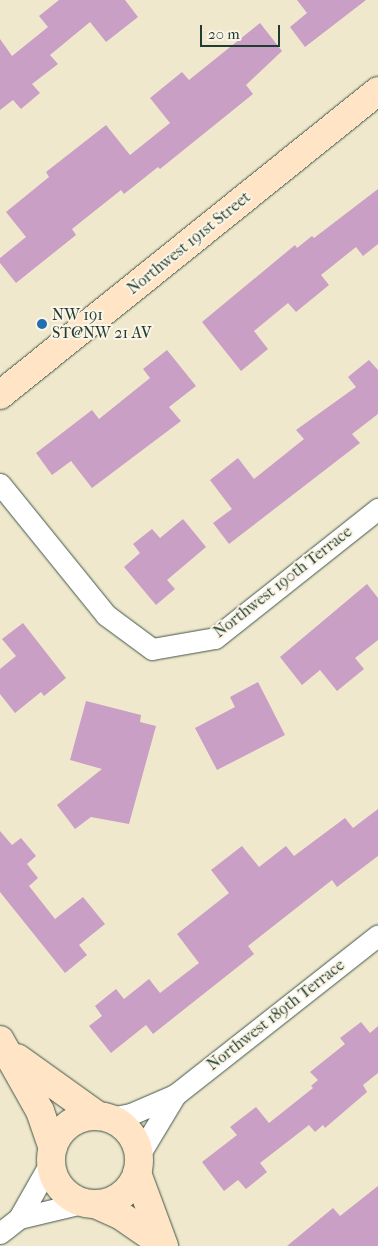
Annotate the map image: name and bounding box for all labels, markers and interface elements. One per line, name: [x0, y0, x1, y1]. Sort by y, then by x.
scale bar: [203, 15, 283, 47]
text: 20 m: [208, 25, 240, 43]
street label: Northwest 191st Street: [124, 187, 254, 299]
place label: NW 191 ST@NW 21 AV: [52, 305, 151, 343]
marker: NW 191 ST@NW 21 AV: [36, 318, 48, 330]
street label: Northwest 190th Terrace: [210, 522, 356, 642]
street label: Northwest 189th Terrace: [203, 955, 349, 1075]

